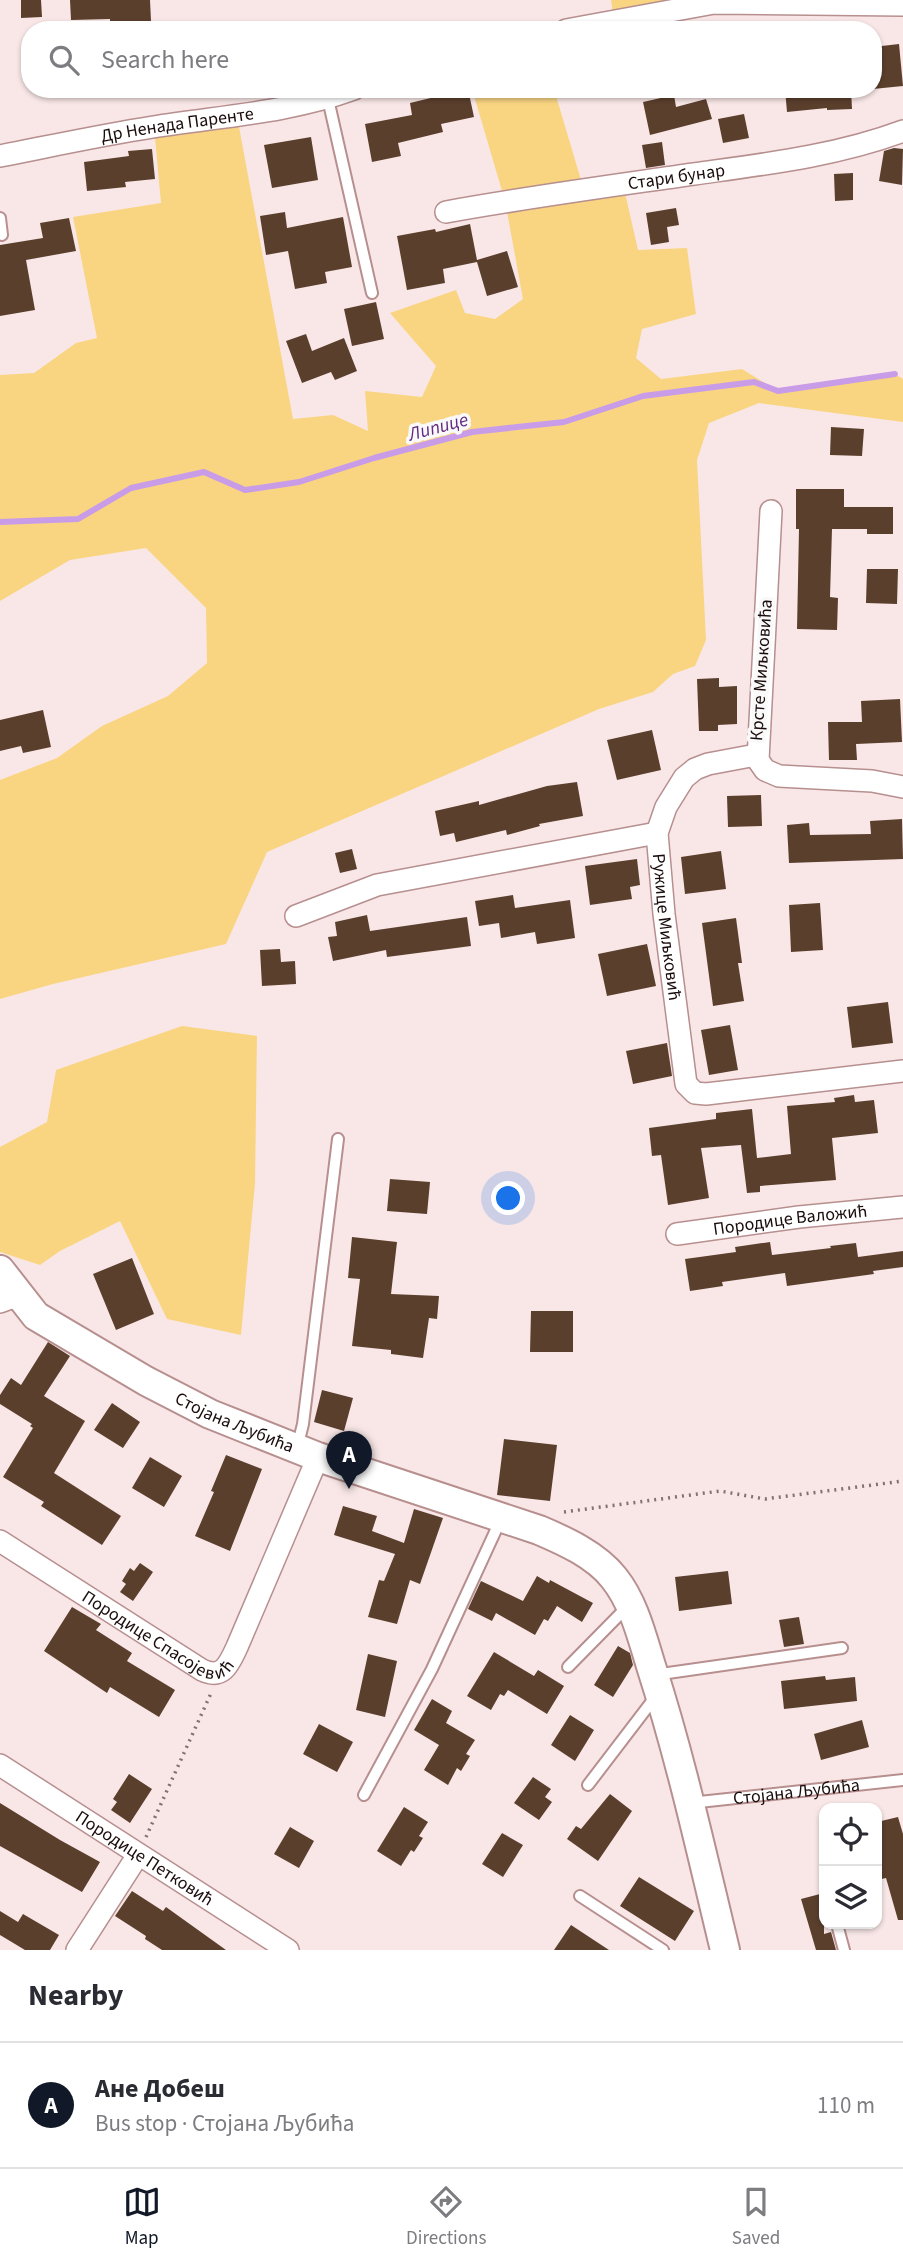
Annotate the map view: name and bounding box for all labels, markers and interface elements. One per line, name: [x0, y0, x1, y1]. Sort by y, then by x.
search box: [21, 21, 882, 98]
icon: search: [45, 41, 83, 79]
text: Search here: [101, 41, 229, 78]
street label: Др Ненада Паренте: [99, 101, 256, 149]
street label: Стари бунар: [626, 158, 727, 196]
water label: Липице: [404, 407, 471, 449]
street label: Крсте Миљковића: [744, 598, 779, 742]
street label: Ружице Миљковић: [646, 853, 687, 1002]
your location: [491, 1181, 525, 1215]
street label: Породице Валожић: [712, 1199, 868, 1242]
street label: Стојана Љубића: [170, 1386, 298, 1459]
pin: A: [326, 1431, 372, 1489]
street label: Породице Спасојевић: [77, 1584, 240, 1686]
street label: Стојана Љубића: [732, 1773, 861, 1811]
map controls: [819, 1803, 882, 1929]
button: locate: [819, 1803, 882, 1866]
street label: Породице Петковић: [71, 1805, 218, 1912]
button: layers: [819, 1866, 882, 1929]
text: Nearby: [28, 1974, 123, 2017]
text: Ане Добеш: [95, 2070, 225, 2107]
text: A: [44, 2089, 58, 2122]
text: 110 m: [817, 2089, 875, 2122]
text: Bus stop · Стојана Љубића: [95, 2107, 354, 2140]
tab: Map: [123, 2183, 161, 2252]
tab: Directions: [406, 2183, 486, 2252]
tab: Saved: [732, 2183, 780, 2252]

